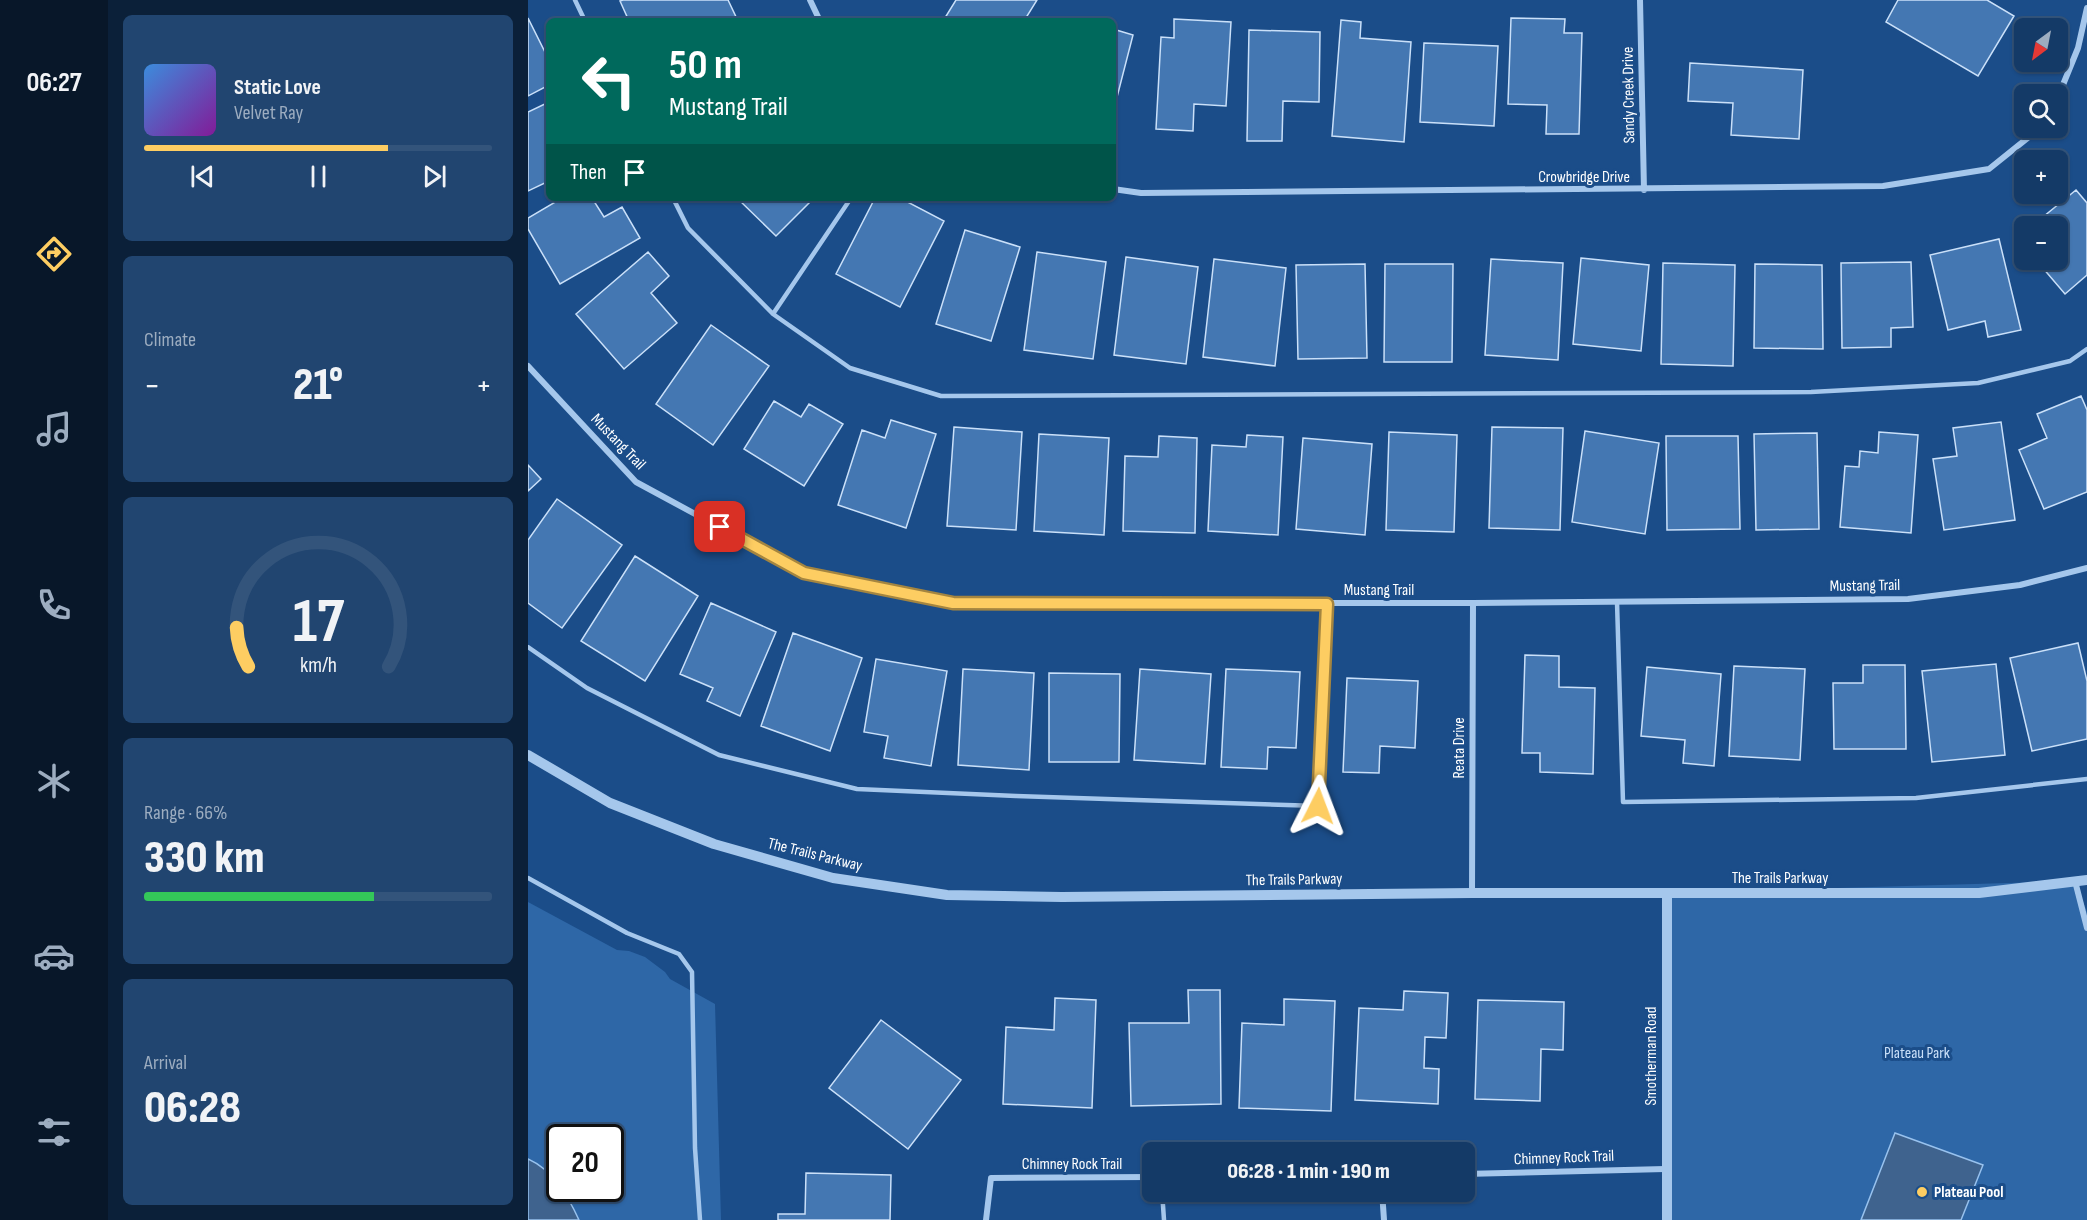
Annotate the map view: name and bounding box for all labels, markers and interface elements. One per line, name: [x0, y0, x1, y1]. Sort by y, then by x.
north arrow: [2014, 18, 2068, 72]
map controls: [2014, 18, 2068, 270]
text: 50 m: [669, 40, 742, 91]
icon: left: [570, 42, 648, 120]
street label: Sandy Creek Drive: [1619, 46, 1639, 144]
text: 06:27: [26, 67, 82, 99]
text: Static Love: [234, 74, 321, 101]
button: search: [2014, 84, 2068, 138]
text: Mustang Trail: [669, 91, 788, 123]
text: Velvet Ray: [234, 101, 303, 125]
button: +: [2014, 150, 2068, 204]
icon: arrive: [618, 156, 651, 189]
text: Then: [570, 159, 606, 186]
icon: previous: [186, 160, 219, 193]
icon: pause: [302, 160, 335, 193]
icon: next: [418, 160, 451, 193]
street label: Crowbridge Drive: [1538, 168, 1630, 187]
button: −: [2014, 216, 2068, 270]
icon: directions: [33, 233, 75, 275]
text: Climate: [144, 328, 196, 352]
text: 21°: [293, 358, 343, 413]
text: −: [144, 366, 160, 406]
text: +: [476, 366, 492, 406]
icon: music: [33, 408, 75, 450]
street label: Mustang Trail: [587, 410, 649, 474]
pin: [694, 501, 745, 552]
icon: arrive: [703, 510, 736, 543]
street label: Mustang Trail: [1830, 576, 1900, 596]
street label: Mustang Trail: [1344, 581, 1414, 600]
icon: phone: [33, 584, 75, 626]
text: 17: [292, 585, 344, 660]
text: km/h: [299, 653, 337, 678]
street label: Reata Drive: [1450, 717, 1469, 779]
icon: climate: [33, 760, 75, 802]
position arrow: [1286, 774, 1350, 838]
text: Range · 66%: [144, 801, 228, 825]
text: 330 km: [144, 831, 265, 886]
street label: The Trails Parkway: [766, 834, 864, 876]
street label: The Trails Parkway: [1732, 869, 1828, 888]
street label: The Trails Parkway: [1246, 870, 1342, 890]
icon: car: [33, 935, 75, 977]
street label: Smotherman Road: [1642, 1007, 1661, 1106]
park label: Plateau Park: [1884, 1044, 1950, 1063]
text: Arrival: [144, 1051, 187, 1075]
text: 06:28: [144, 1081, 241, 1136]
icon: filters: [33, 1111, 75, 1153]
speed limit sign: 20: [546, 1124, 624, 1202]
street label: Chimney Rock Trail: [1513, 1147, 1615, 1169]
street label: Chimney Rock Trail: [1022, 1155, 1122, 1174]
text: 06:28 · 1 min · 190 m: [1227, 1158, 1390, 1185]
place label: Plateau Pool: [1934, 1183, 2004, 1202]
marker: Plateau Pool: [1915, 1185, 1929, 1199]

